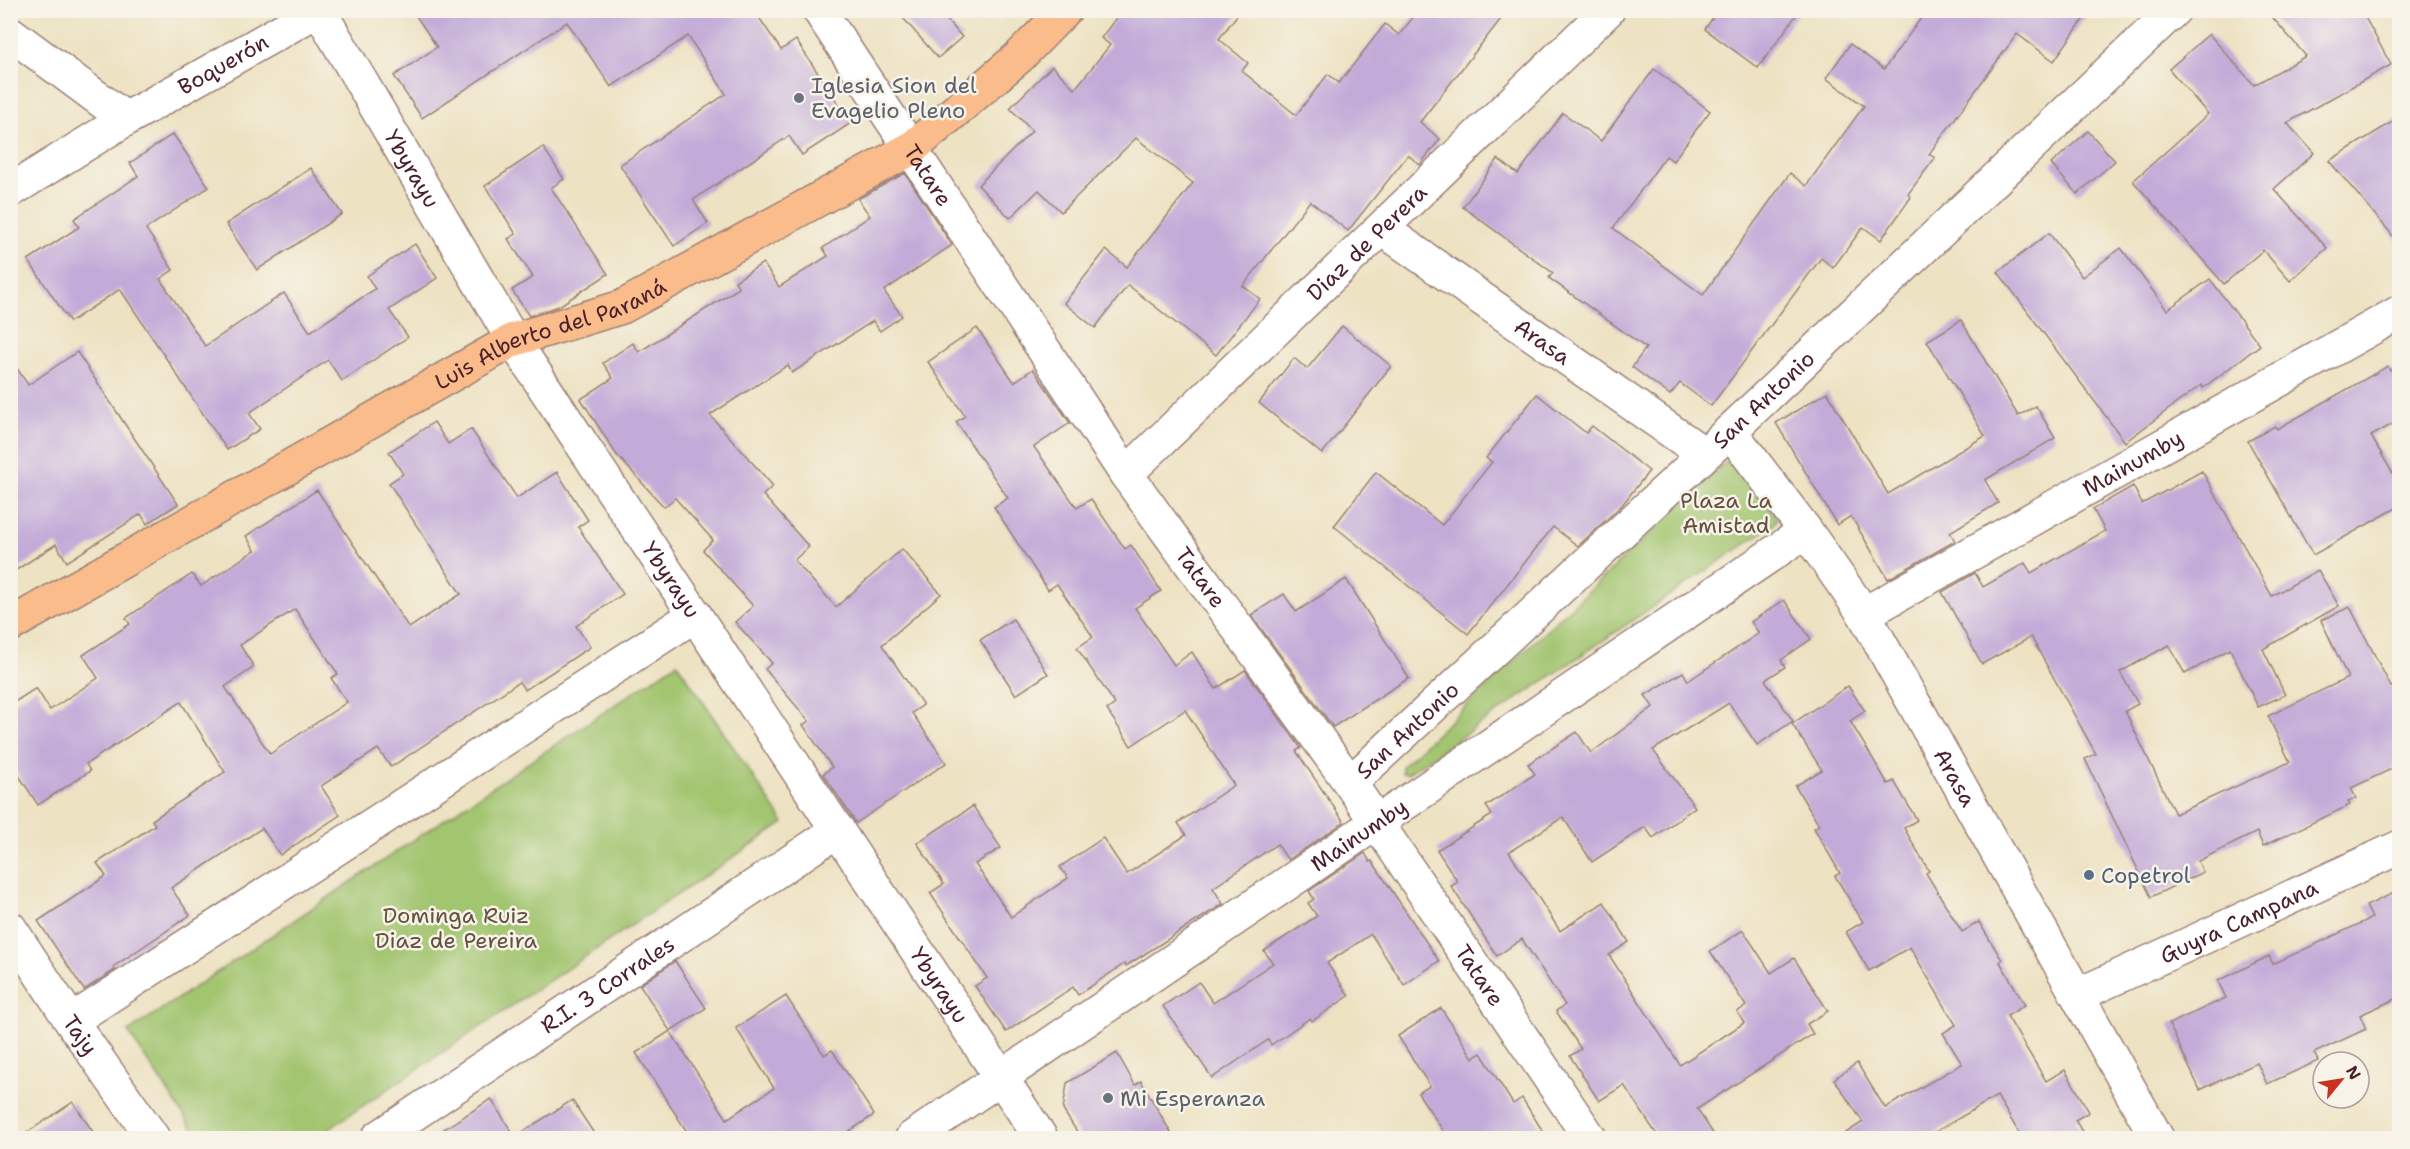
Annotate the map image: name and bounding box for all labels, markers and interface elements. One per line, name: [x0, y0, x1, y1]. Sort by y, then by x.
street label: Boquerón: [173, 27, 274, 102]
place label: Iglesia Sion del Evagelio Pleno: [811, 71, 977, 125]
marker: Iglesia Sion del Evagelio Pleno: [792, 91, 806, 105]
street label: Ybyrayu: [378, 124, 446, 213]
street label: Tatare: [897, 139, 959, 212]
street label: Diaz de Perera: [1301, 178, 1434, 307]
street label: Luis Alberto del Paraná: [429, 271, 672, 397]
street label: Arasa: [1508, 312, 1577, 372]
street label: San Antonio: [1706, 344, 1821, 455]
street label: Mainumby: [2077, 423, 2188, 503]
park label: Plaza La Amistad: [1680, 486, 1772, 540]
street label: Ybyrayu: [635, 536, 707, 624]
street label: Tatare: [1169, 541, 1232, 614]
street label: San Antonio: [1350, 675, 1465, 785]
street label: Arasa: [1927, 743, 1983, 812]
street label: Mainumby: [1305, 792, 1413, 878]
place label: Copetrol: [2101, 861, 2191, 890]
marker: Copetrol: [2082, 868, 2096, 882]
street label: Guyra Campana: [2155, 873, 2323, 970]
park label: Dominga Ruiz Diaz de Pereira: [375, 901, 537, 955]
street label: R.I. 3 Corrales: [535, 930, 680, 1040]
street label: Tatare: [1448, 939, 1511, 1012]
street label: Ybyrayu: [903, 941, 975, 1029]
street label: Tajy: [56, 1009, 104, 1061]
north arrow: [2311, 1050, 2371, 1110]
text: N: [2341, 1062, 2366, 1083]
place label: Mi Esperanza: [1120, 1084, 1266, 1113]
marker: Mi Esperanza: [1101, 1091, 1115, 1105]

